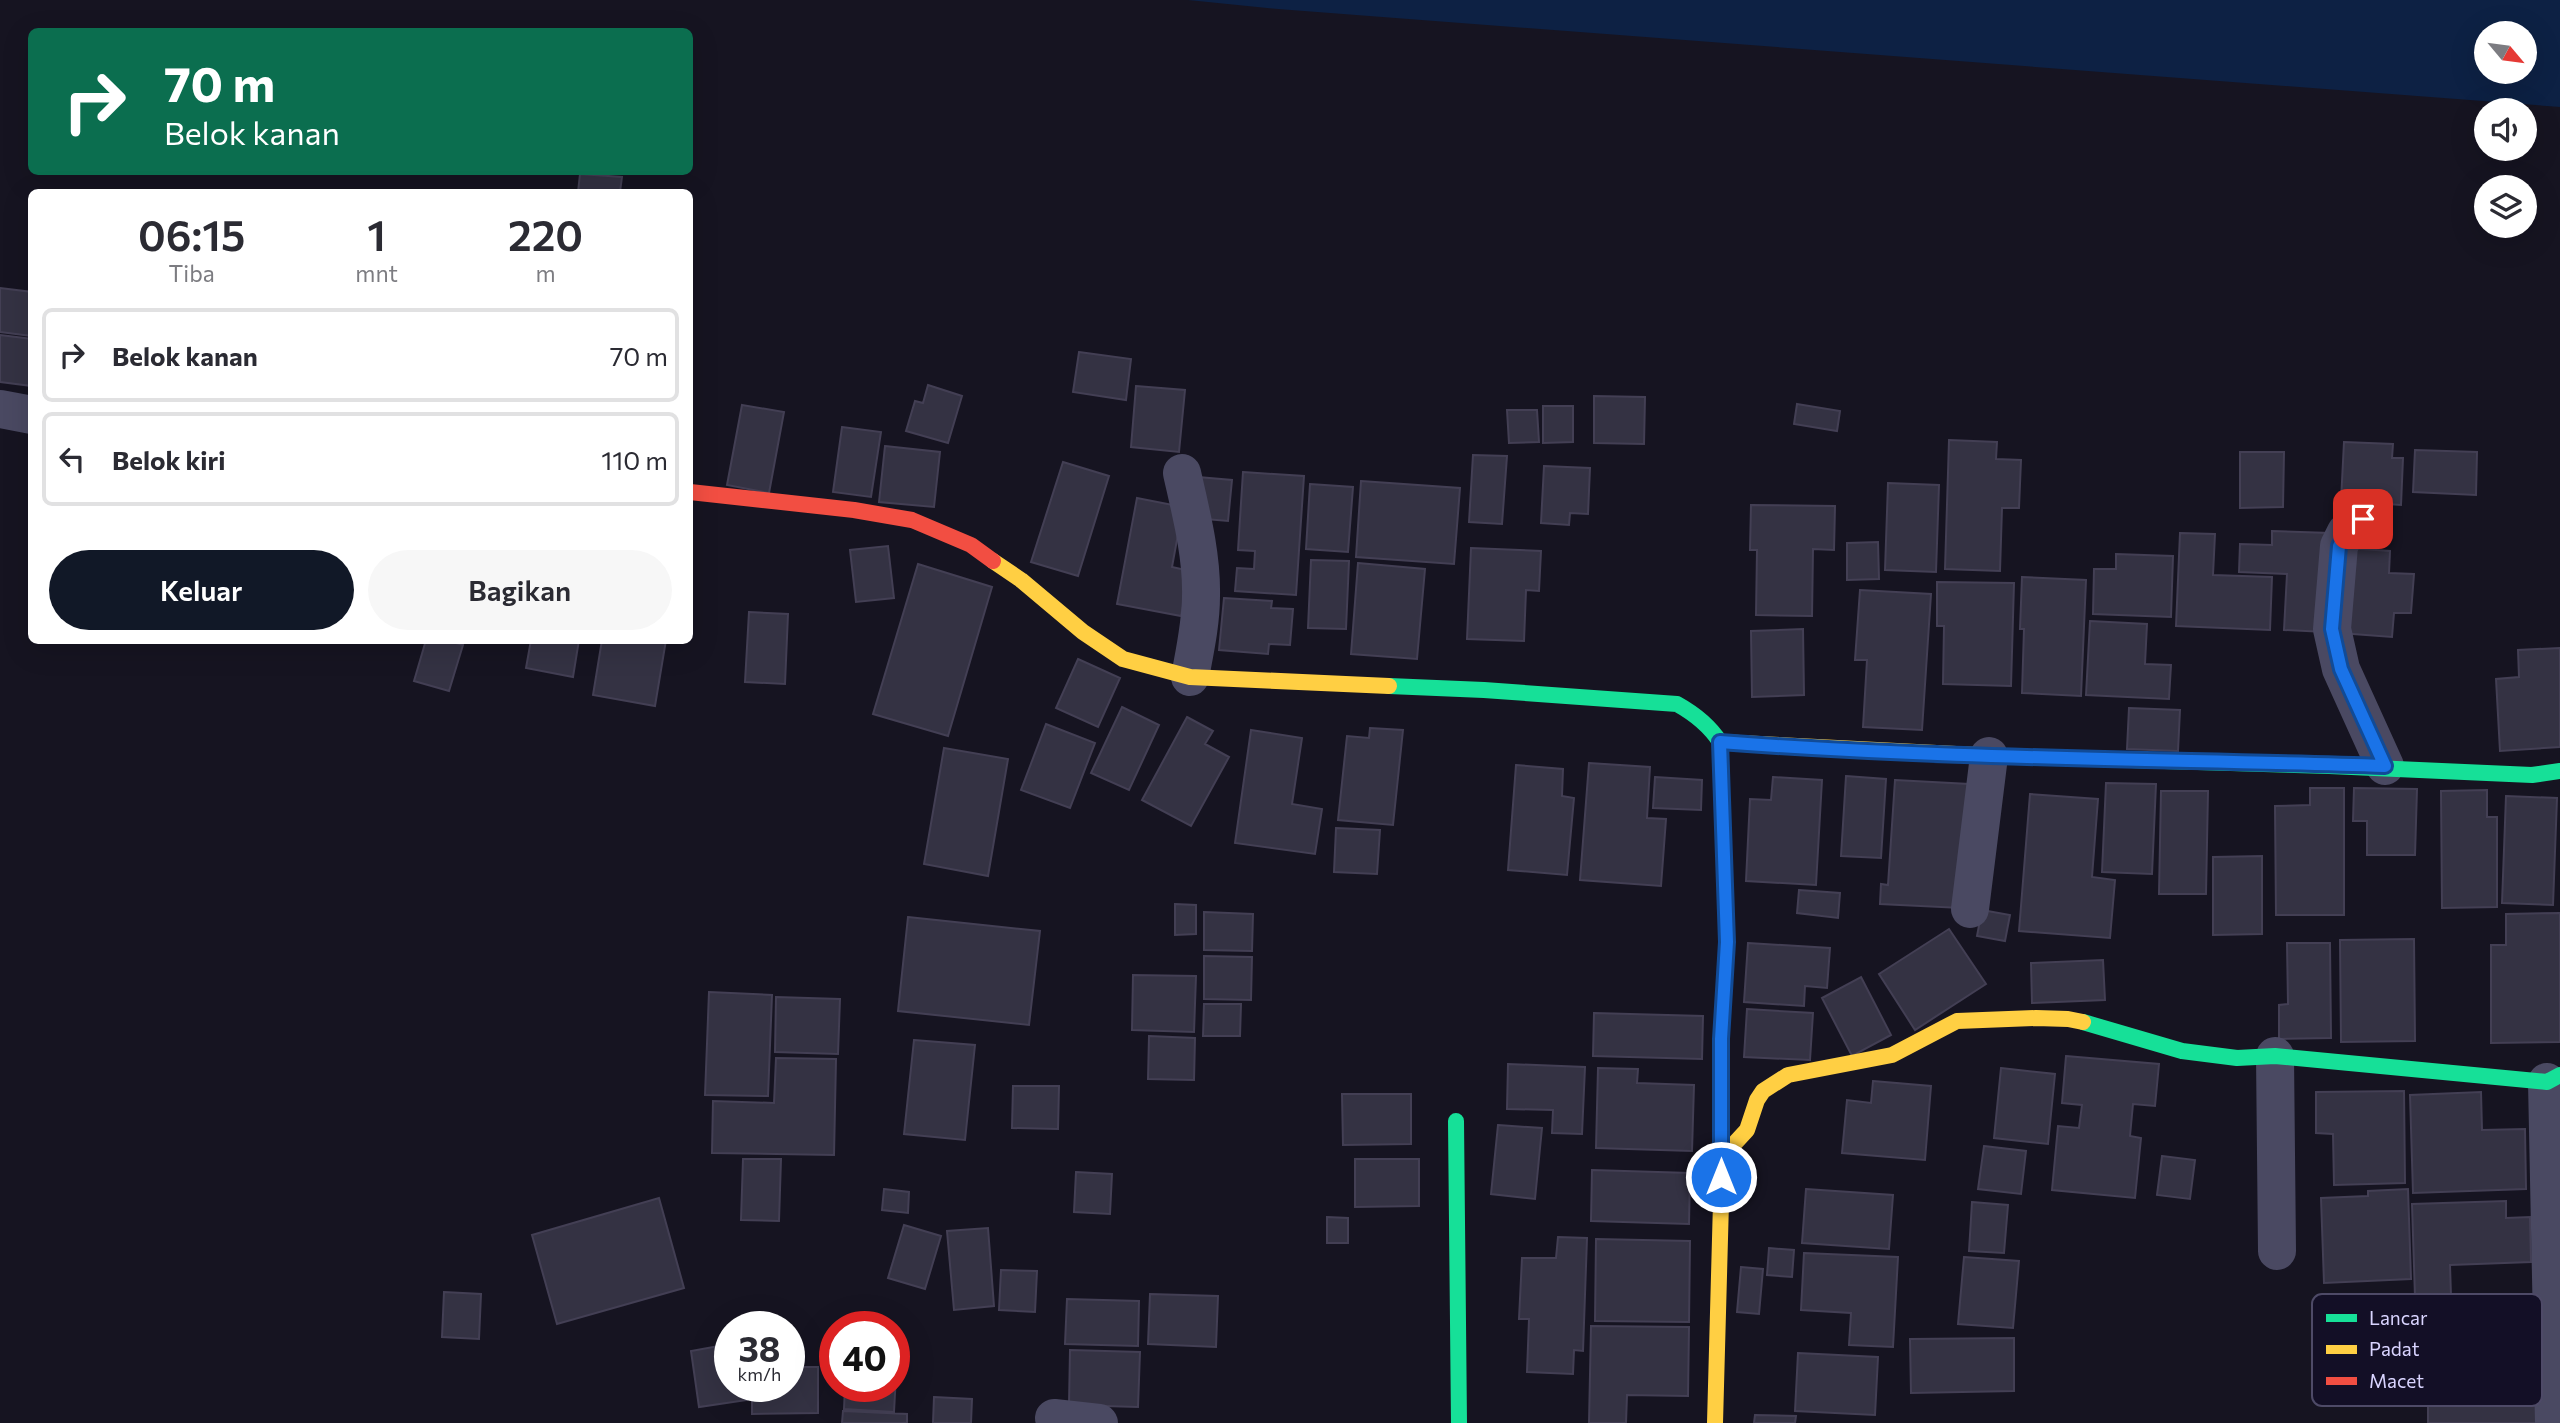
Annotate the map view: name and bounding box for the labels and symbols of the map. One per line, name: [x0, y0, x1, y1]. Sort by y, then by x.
north arrow: [2474, 21, 2538, 84]
pin: [2333, 489, 2393, 549]
position arrow: [1684, 1140, 1758, 1214]
legend: [2312, 1294, 2542, 1406]
text: Lancar: [2369, 1306, 2428, 1329]
speed limit sign: 40: [819, 1311, 910, 1402]
text: Padat: [2369, 1337, 2420, 1360]
text: Macet: [2369, 1369, 2424, 1392]

